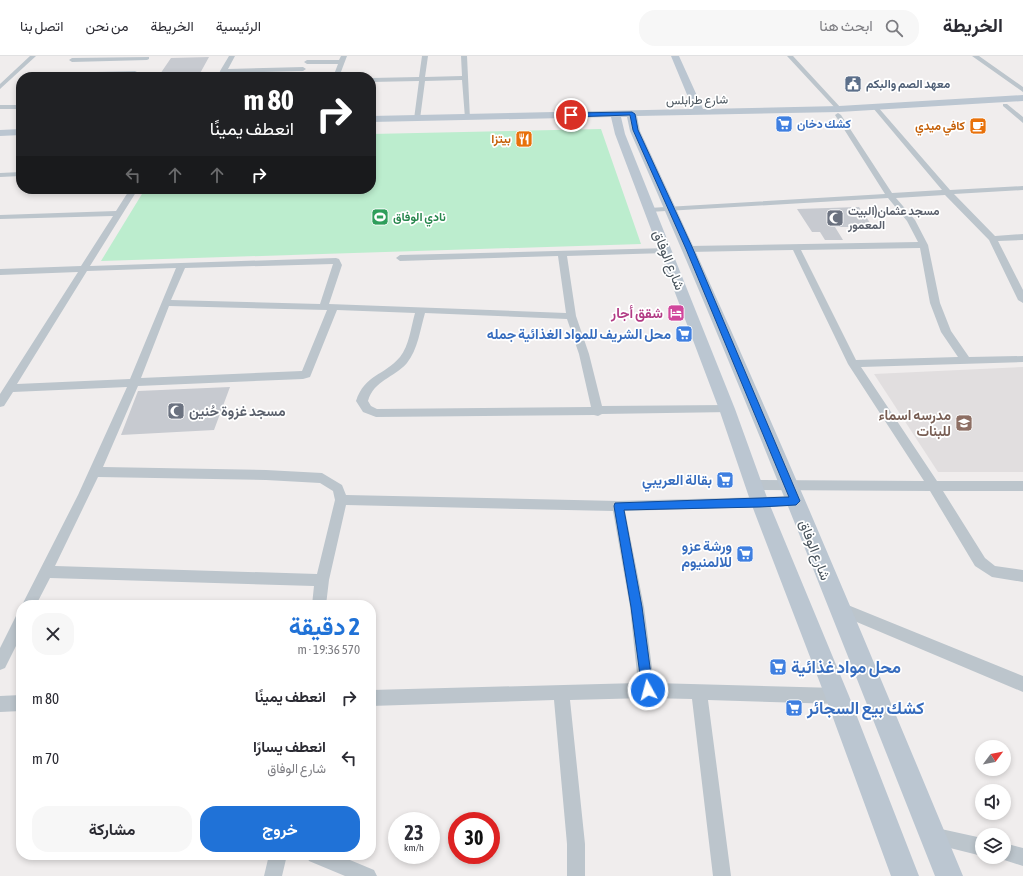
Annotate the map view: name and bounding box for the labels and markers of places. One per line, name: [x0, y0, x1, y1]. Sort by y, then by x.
public building icon: معهد الصم والبكم: [843, 74, 863, 94]
place label: معهد الصم والبكم: [866, 77, 951, 92]
pin: [554, 98, 588, 132]
supermarket icon: كشك دخان: [774, 114, 794, 134]
cafe icon: كافي ميدي: [968, 116, 988, 136]
place label: كشك دخان: [797, 117, 852, 131]
place label: كافي ميدي: [915, 119, 966, 136]
restaurant icon: بيتزا: [514, 129, 534, 149]
place label: بيتزا: [491, 132, 511, 147]
place label: مسجد عثمان(البيت المعمور: [847, 204, 940, 233]
sports icon: نادي الوفاق: [370, 207, 390, 227]
mosque icon: مسجد عثمان(البيت المعمور: [825, 208, 845, 228]
place label: نادي الوفاق: [393, 210, 446, 227]
hotel icon: شقق أجار: [666, 303, 686, 323]
place label: شقق أجار: [610, 305, 663, 322]
supermarket icon: محل الشريف للمواد الغذائية جمله: [674, 324, 694, 344]
place label: محل الشريف للمواد الغذائية جمله: [487, 326, 671, 343]
mosque icon: مسجد غزوة حُنين: [166, 401, 186, 421]
place label: مسجد غزوة حُنين: [189, 403, 286, 420]
place label: مدرسه اسماء للبنات: [879, 407, 951, 440]
school or university icon: مدرسه اسماء للبنات: [954, 413, 974, 433]
supermarket icon: بقالة العريبي: [715, 470, 735, 490]
place label: بقالة العريبي: [642, 472, 712, 492]
place label: ورشة عزو للالمنيوم: [681, 538, 732, 571]
supermarket icon: ورشة عزو للالمنيوم: [735, 544, 755, 564]
supermarket icon: محل مواد غذائية: [768, 657, 788, 677]
place label: محل مواد غذائية: [791, 657, 901, 678]
supermarket icon: كشك بيع السجائر: [784, 698, 804, 718]
place label: كشك بيع السجائر: [806, 698, 925, 720]

